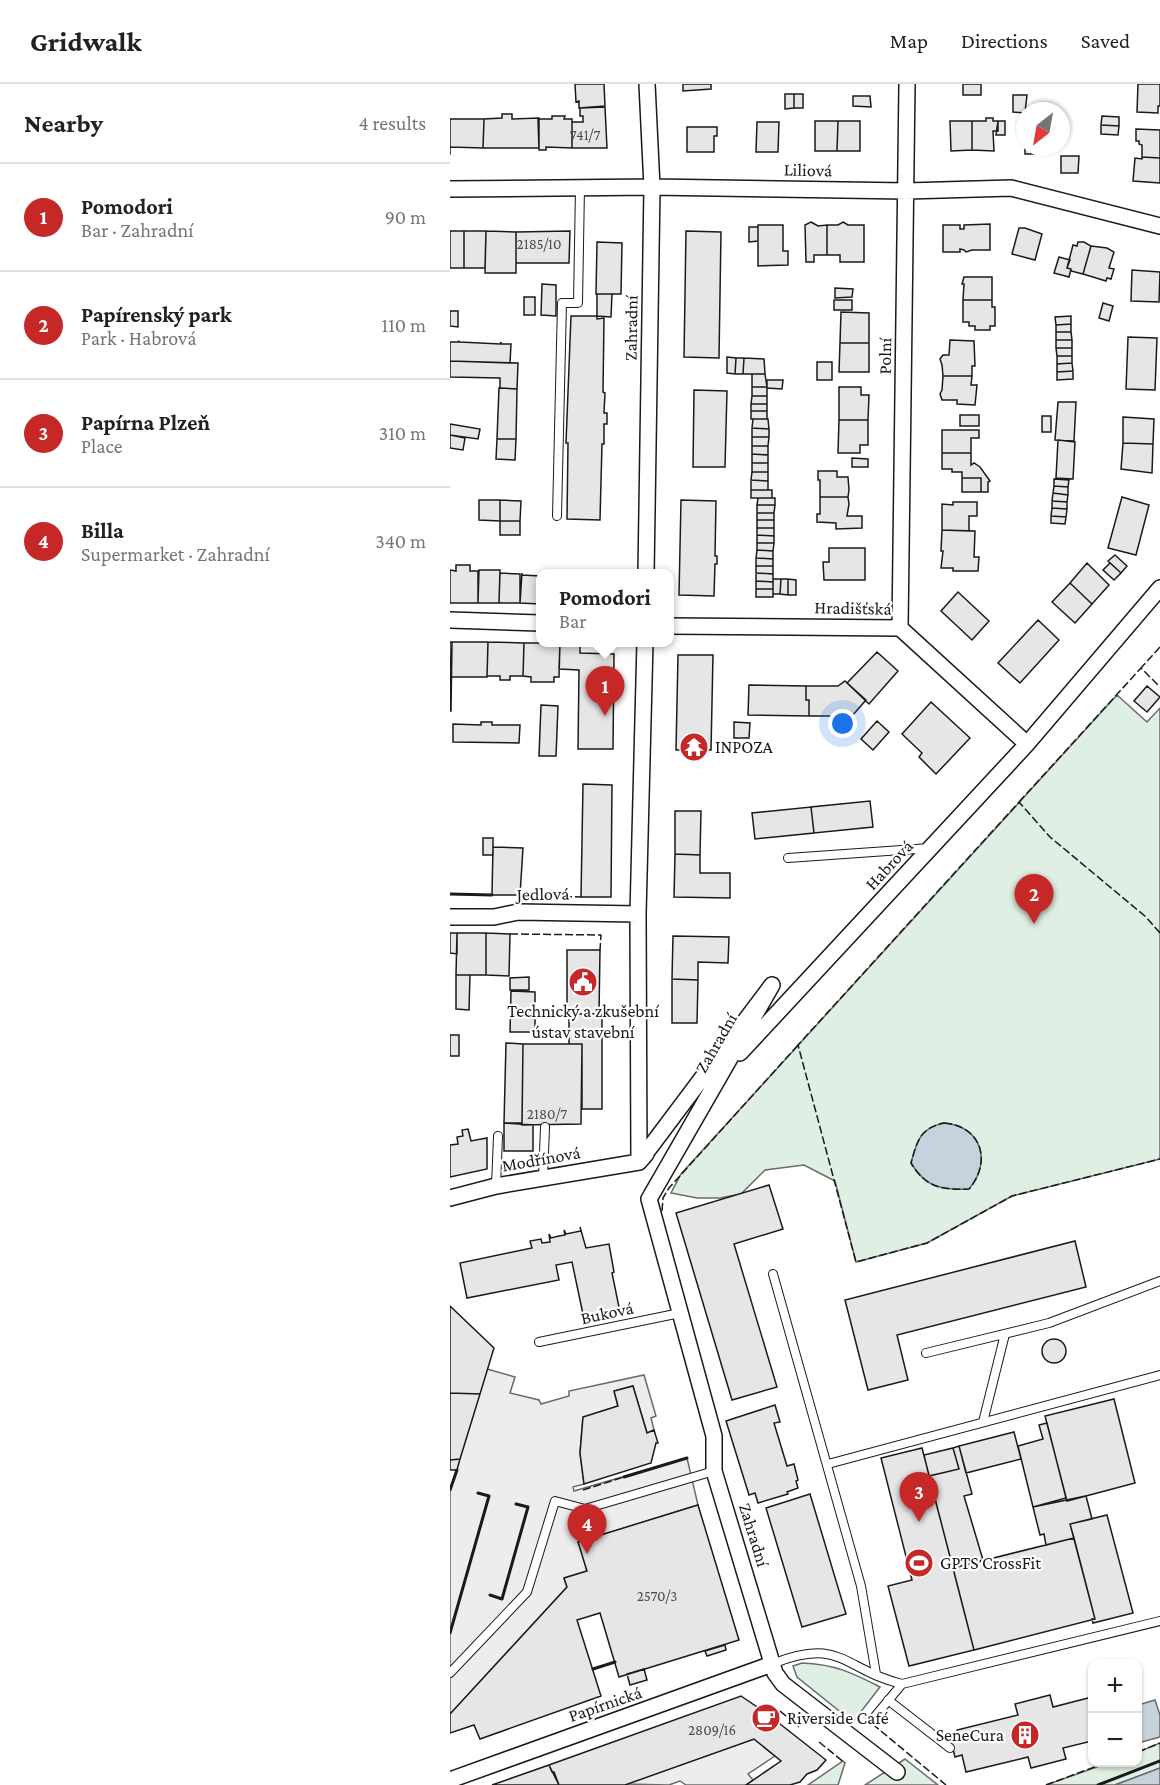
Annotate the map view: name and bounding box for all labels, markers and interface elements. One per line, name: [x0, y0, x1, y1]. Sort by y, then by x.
text: Gridwalk: [30, 26, 142, 57]
text: Map: [890, 29, 928, 53]
text: Directions: [961, 29, 1048, 53]
text: Saved: [1081, 29, 1130, 53]
north arrow: [1016, 102, 1070, 156]
text: Nearby: [24, 109, 103, 138]
text: 4 results: [359, 112, 426, 134]
house number: 741/7: [570, 127, 600, 143]
street label: Liliová: [784, 160, 832, 180]
text: Pomodori: [81, 194, 173, 219]
text: 1: [40, 206, 47, 228]
text: 90 m: [385, 206, 426, 228]
text: Bar · Zahradní: [81, 219, 194, 241]
house number: 2185/10: [517, 236, 561, 252]
street label: Zahradní: [620, 294, 642, 361]
text: Papírenský park: [81, 302, 232, 327]
text: 2: [38, 314, 49, 336]
text: 110 m: [382, 314, 426, 336]
text: Park · Habrová: [81, 327, 196, 349]
street label: Polní: [875, 336, 895, 375]
text: Papírna Plzeň: [81, 410, 210, 435]
text: 3: [39, 422, 48, 444]
text: 310 m: [379, 422, 426, 444]
text: Place: [81, 435, 123, 457]
text: Billa: [81, 518, 124, 543]
text: 4: [38, 530, 49, 552]
text: 340 m: [375, 530, 426, 552]
text: Supermarket · Zahradní: [81, 543, 270, 565]
popup: [536, 569, 674, 647]
text: Pomodori: [559, 585, 651, 610]
street label: Hradišťská: [814, 597, 892, 619]
text: Bar: [559, 610, 586, 632]
pin: 1: [586, 666, 624, 716]
your location: [828, 709, 857, 738]
temple icon: INPOZA: [678, 731, 710, 763]
place label: INPOZA: [715, 737, 774, 757]
street label: Habrová: [861, 836, 917, 894]
pin: 2: [1014, 874, 1054, 924]
street label: Jedlová: [514, 884, 570, 904]
public building icon: Technický a zkušební ústav stavební: [567, 966, 599, 998]
place label: Technický a zkušební ústav stavební: [507, 1001, 660, 1042]
street label: Zahradní: [691, 1008, 742, 1076]
house number: 2180/7: [527, 1106, 567, 1122]
street label: Modřínová: [500, 1142, 582, 1176]
street label: Buková: [579, 1298, 635, 1328]
pin: 3: [900, 1472, 938, 1522]
street label: Zahradní: [735, 1501, 774, 1571]
pin: 4: [568, 1504, 606, 1554]
sports icon: GPTS CrossFit: [903, 1547, 935, 1579]
place label: GPTS CrossFit: [940, 1553, 1042, 1573]
house number: 2570/3: [637, 1588, 677, 1604]
map controls: [1088, 1659, 1142, 1767]
button: +: [1088, 1659, 1142, 1713]
street label: Papírnická: [566, 1682, 644, 1726]
cafe icon: Riverside Café: [750, 1702, 782, 1734]
place label: Riverside Café: [787, 1708, 889, 1728]
button: −: [1088, 1713, 1142, 1767]
building icon: SeneCura: [1009, 1719, 1041, 1751]
house number: 2809/16: [688, 1722, 736, 1738]
place label: SeneCura: [936, 1725, 1004, 1745]

